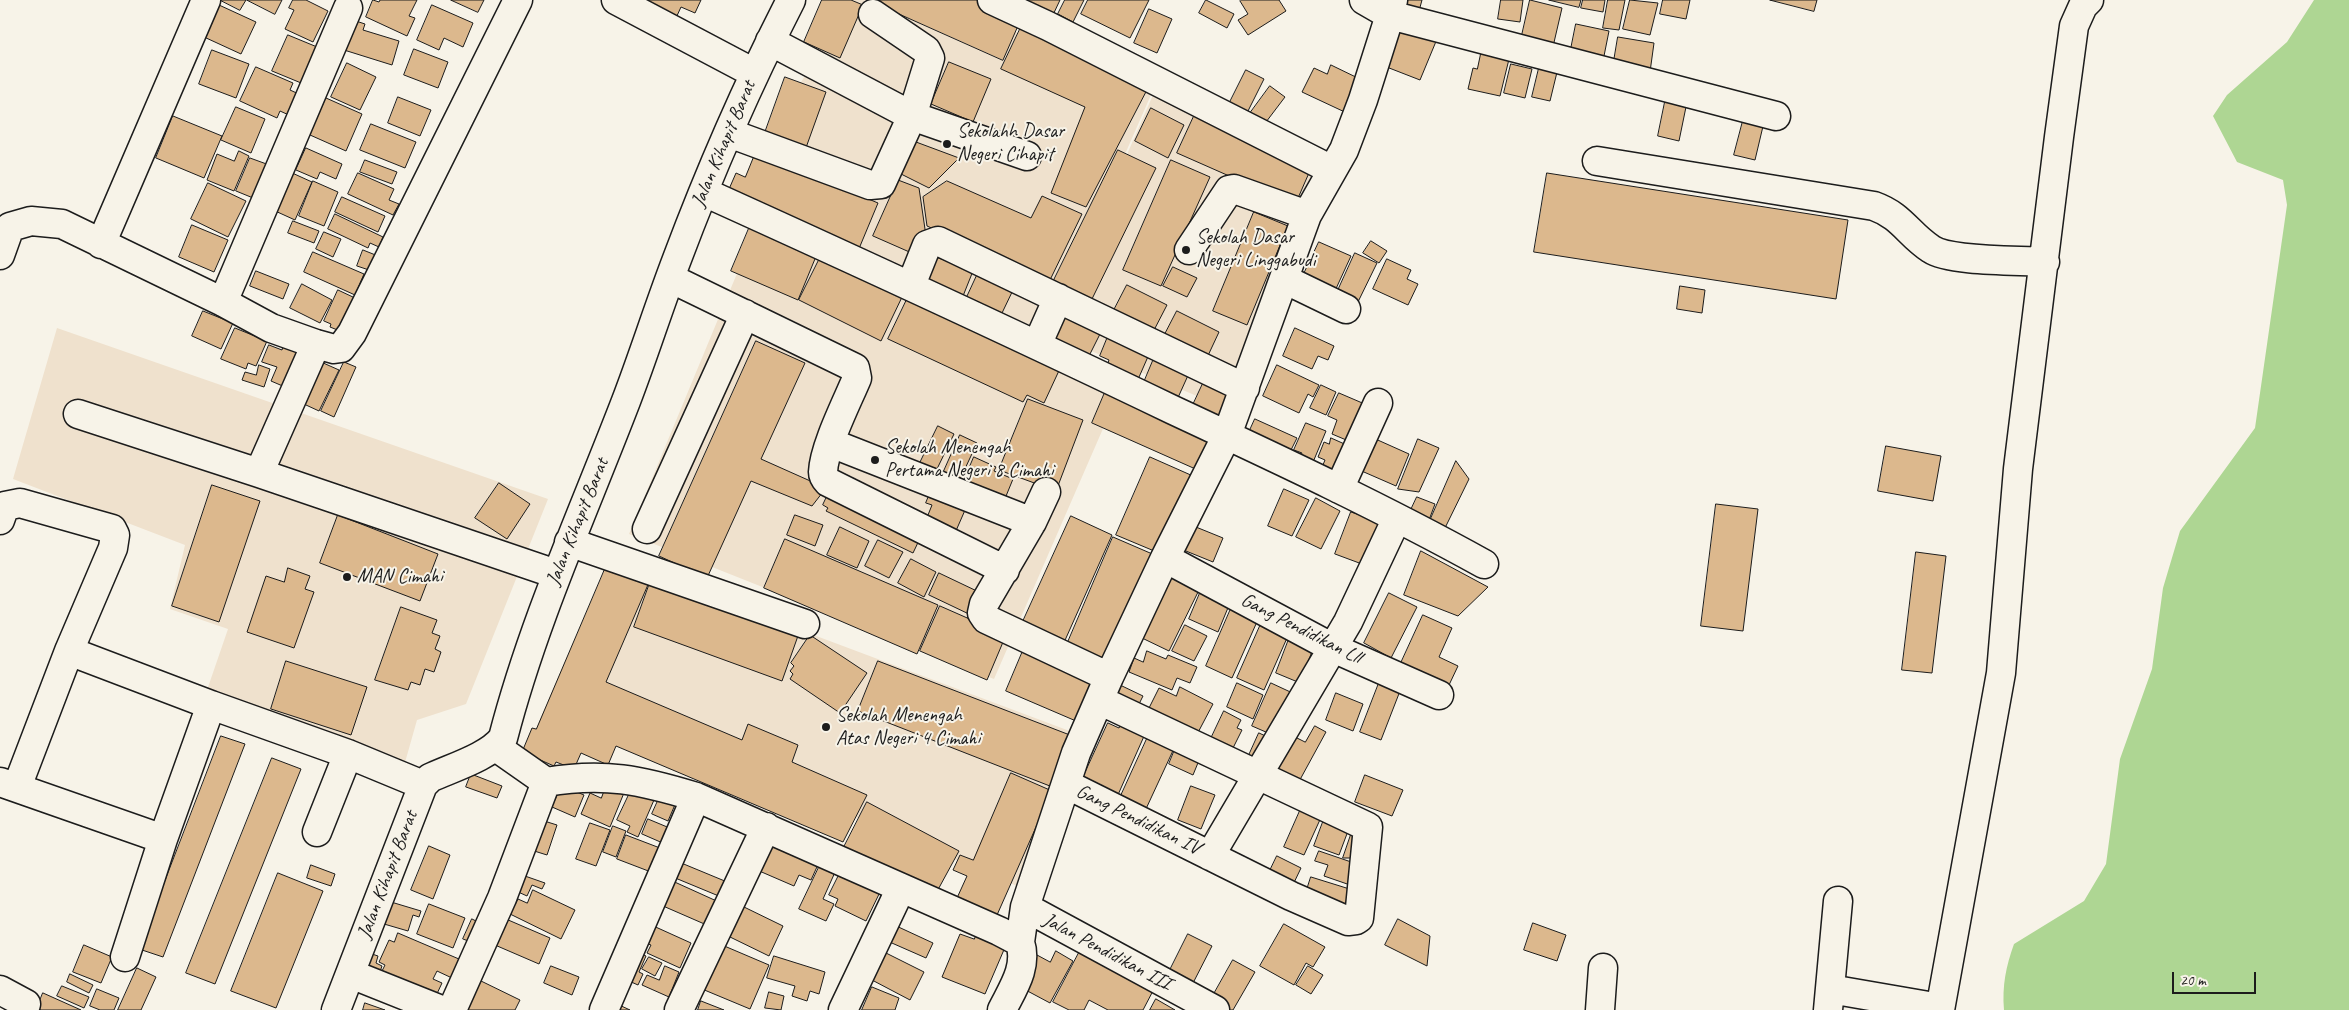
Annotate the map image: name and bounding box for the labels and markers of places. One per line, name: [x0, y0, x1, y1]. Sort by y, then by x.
place label: Sekolahh Dasar Negeri Cihapit: [957, 120, 1064, 167]
marker: Sekolahh Dasar Negeri Cihapit: [941, 138, 953, 150]
place label: Sekolah Dasar Negeri Linggabudi: [1196, 226, 1315, 273]
marker: Sekolah Dasar Negeri Linggabudi: [1180, 244, 1192, 256]
place label: Sekolah Menengah Pertama Negeri 8 Cimahi: [885, 436, 1054, 483]
marker: Sekolah Menengah Pertama Negeri 8 Cimahi: [869, 454, 881, 466]
place label: MAN Cimahi: [357, 565, 443, 589]
marker: MAN Cimahi: [341, 571, 353, 583]
place label: Sekolah Menengah Atas Negeri 4 Cimahi: [836, 704, 980, 751]
marker: Sekolah Menengah Atas Negeri 4 Cimahi: [820, 721, 832, 733]

